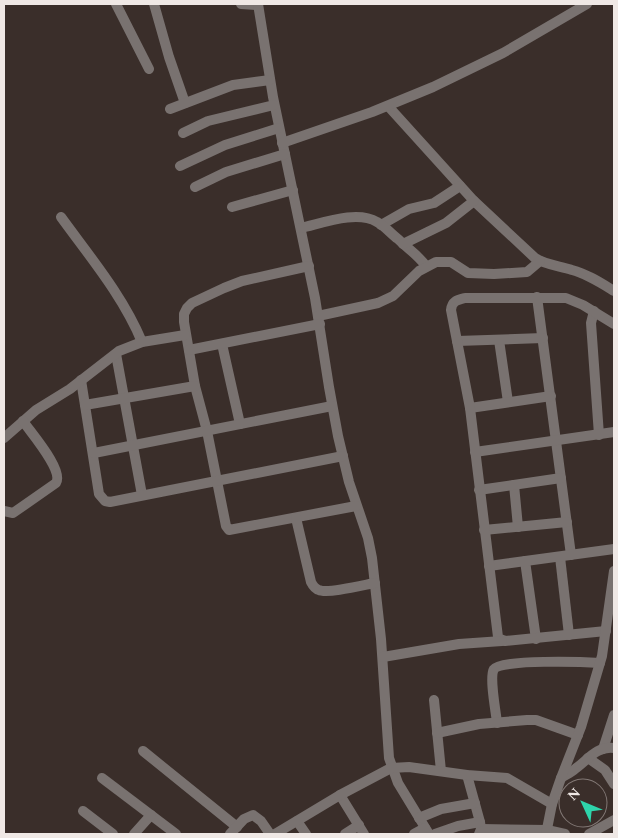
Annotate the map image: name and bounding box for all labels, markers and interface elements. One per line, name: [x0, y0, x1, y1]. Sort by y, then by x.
north arrow: [558, 778, 608, 828]
text: N: [562, 783, 586, 806]

